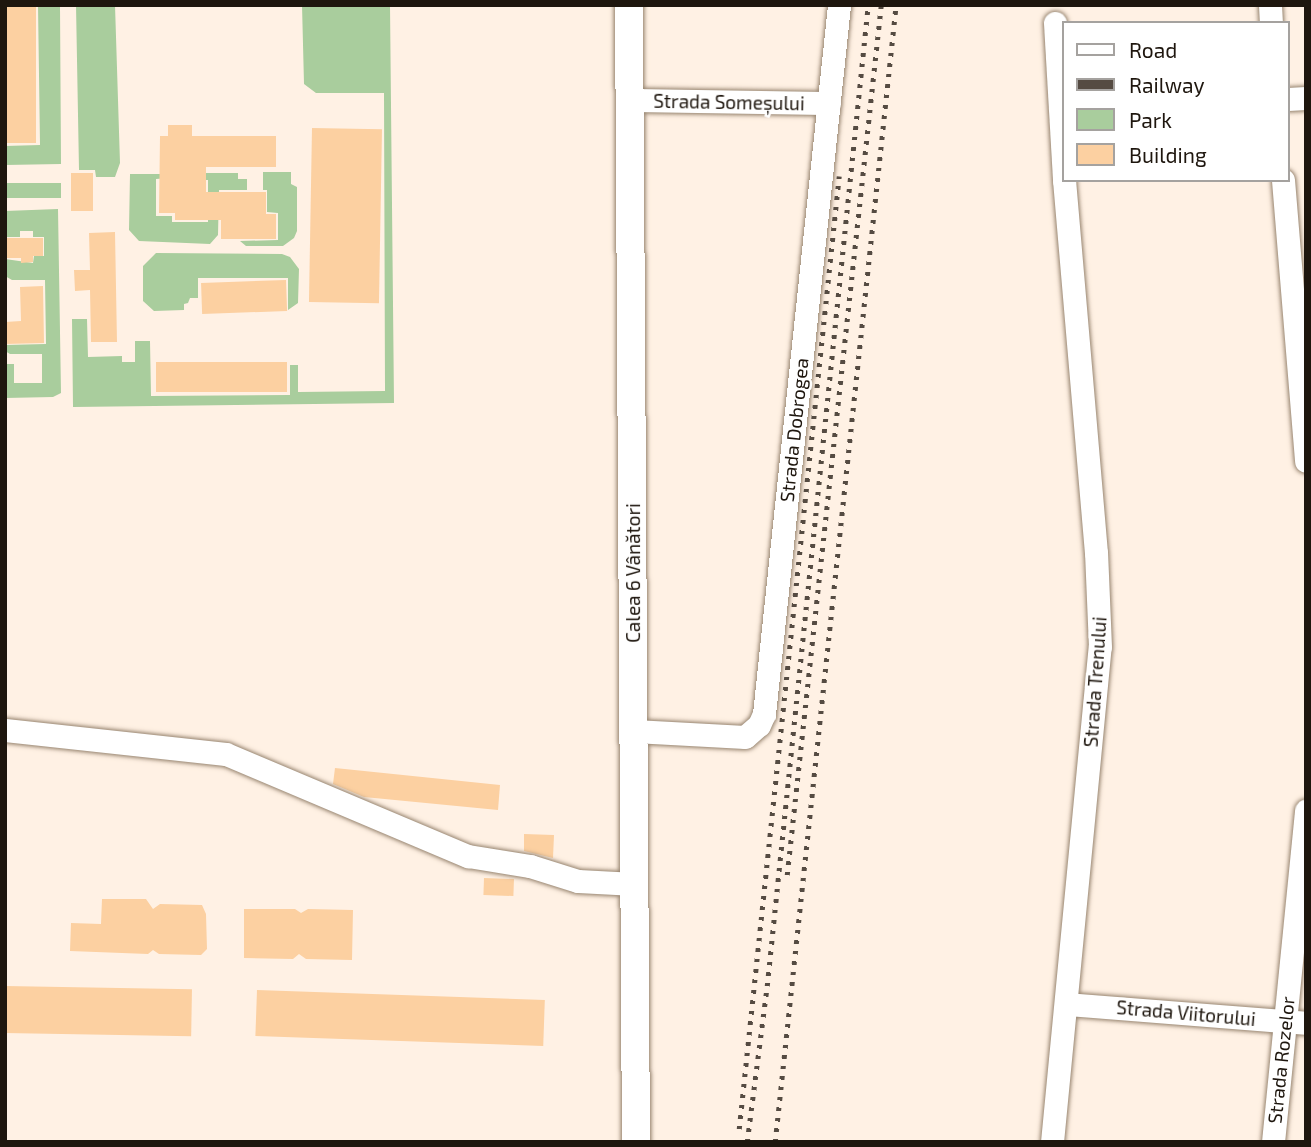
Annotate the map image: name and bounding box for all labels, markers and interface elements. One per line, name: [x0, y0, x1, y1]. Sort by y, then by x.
legend: [1062, 21, 1290, 182]
text: Road: [1129, 37, 1177, 62]
text: Railway: [1129, 72, 1205, 97]
street label: Strada Someșului: [653, 89, 805, 115]
text: Park: [1129, 107, 1172, 132]
text: Building: [1129, 142, 1207, 167]
street label: Strada Dobrogea: [775, 357, 813, 503]
street label: Calea 6 Vânători: [622, 503, 644, 643]
street label: Strada Trenului: [1079, 616, 1111, 748]
street label: Strada Rozelor: [1263, 995, 1299, 1125]
street label: Strada Viitorului: [1115, 996, 1257, 1030]

